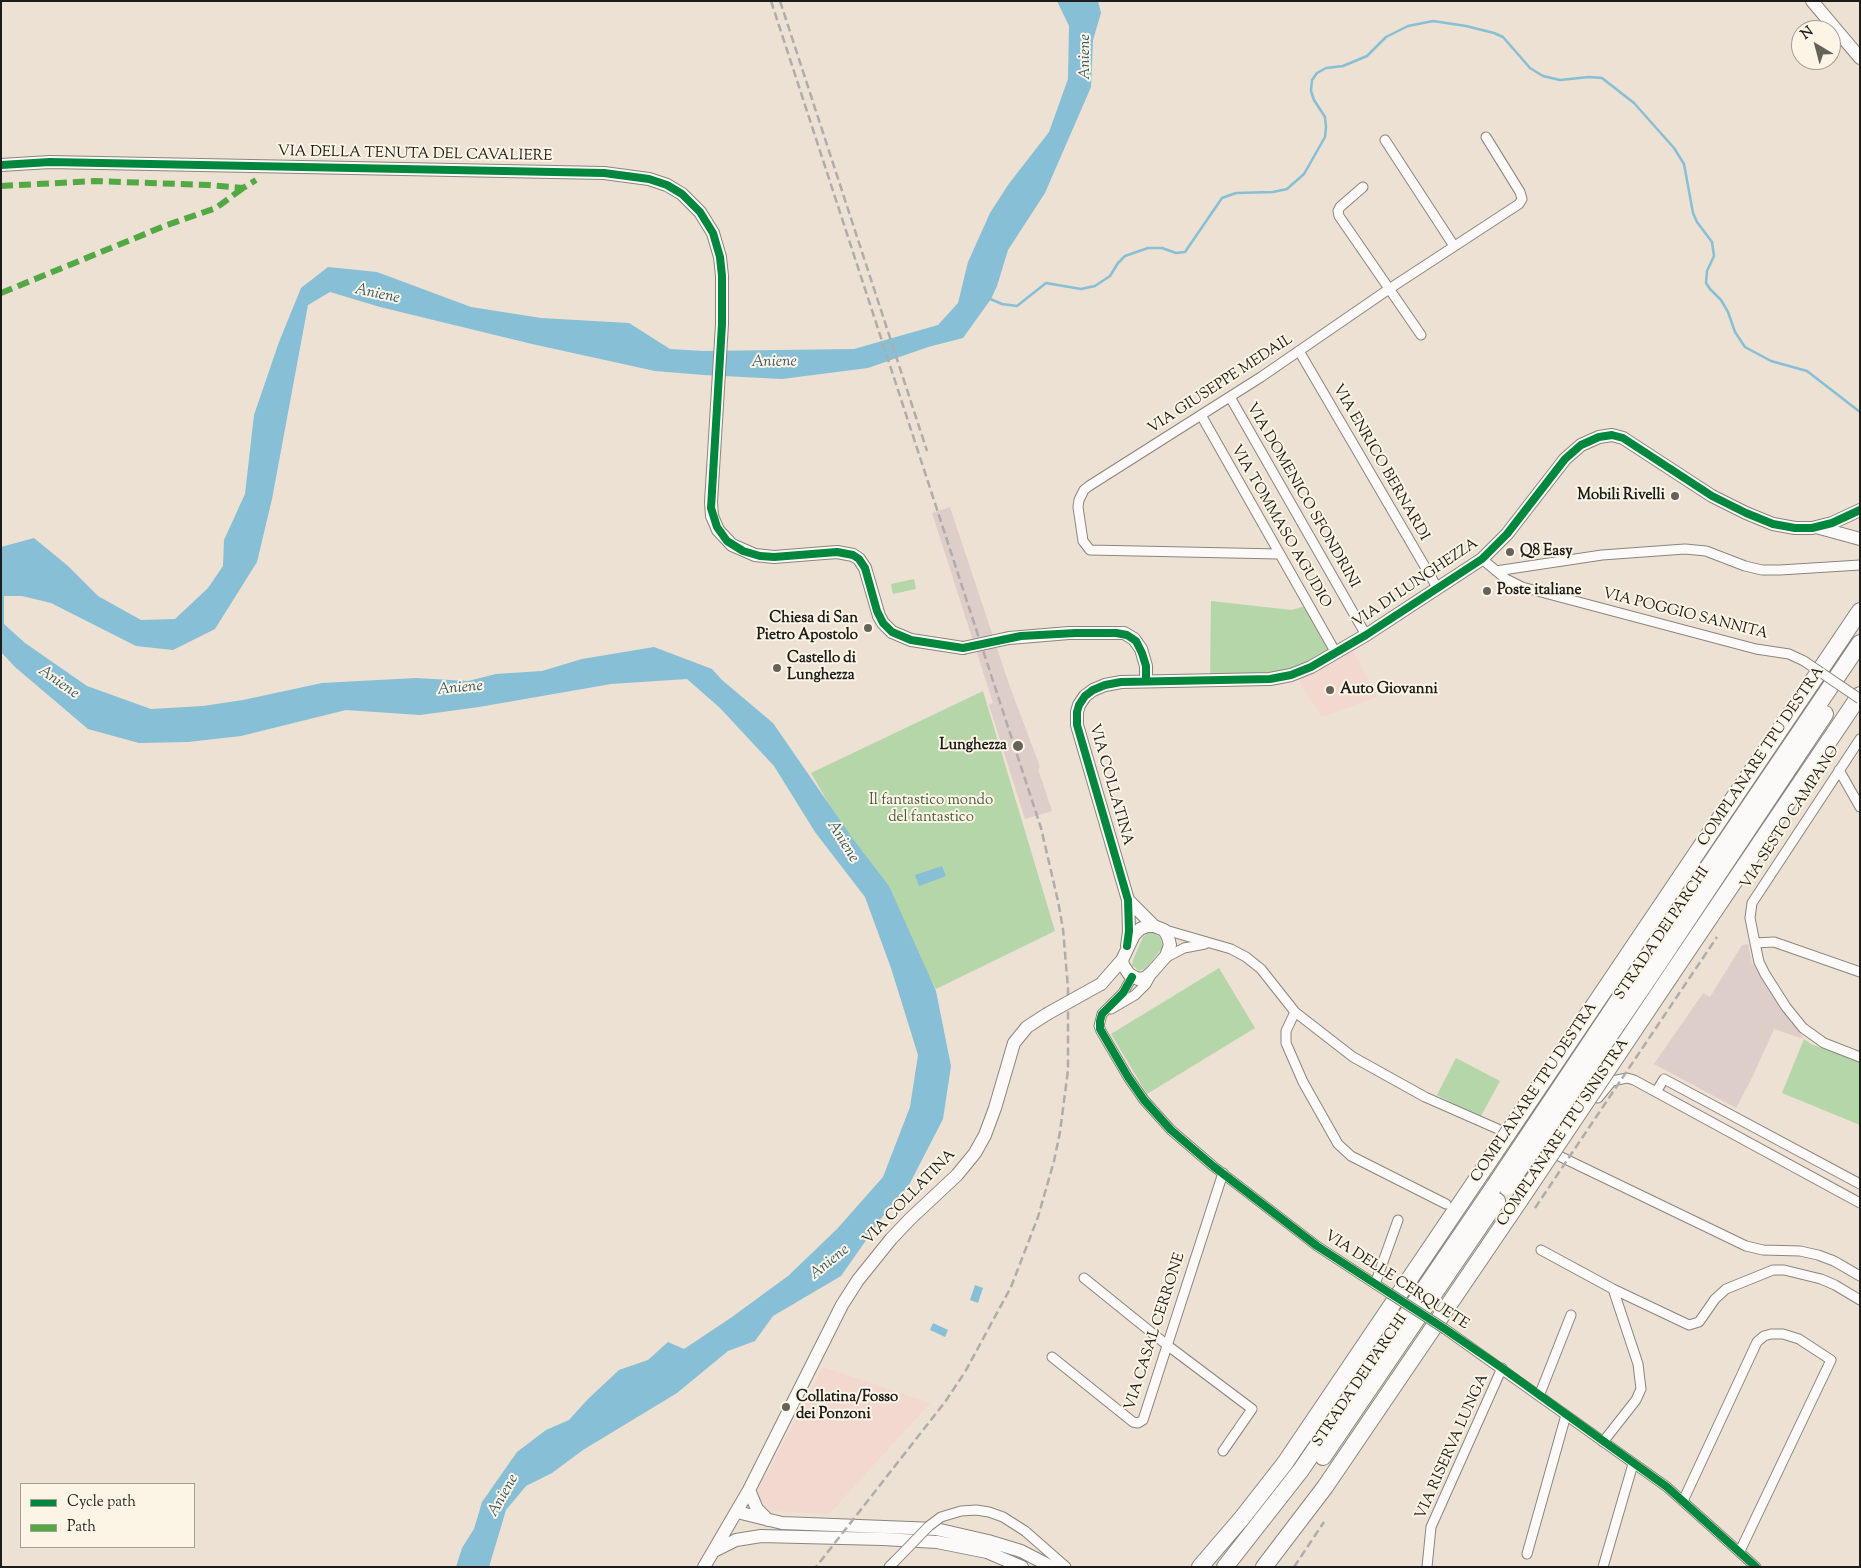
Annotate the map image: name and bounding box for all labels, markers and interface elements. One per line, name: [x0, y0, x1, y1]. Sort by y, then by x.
north arrow: [1791, 20, 1841, 70]
text: N: [1797, 22, 1818, 45]
water label: Aniene: [1076, 34, 1096, 80]
street label: VIA DELLA TENUTA DEL CAVALIERE: [277, 144, 553, 166]
water label: Aniene: [353, 281, 401, 309]
street label: VIA GIUSEPPE MEDAIL: [1145, 331, 1297, 439]
water label: Aniene: [751, 353, 797, 373]
street label: VIA ENRICO BERNARDI: [1328, 381, 1432, 545]
street label: VIA DOMENICO SFONDRINI: [1241, 400, 1363, 592]
street label: VIA TOMMASO AGUDIO: [1226, 442, 1334, 612]
place label: Mobili Rivelli: [1577, 487, 1665, 505]
marker: Mobili Rivelli: [1669, 490, 1681, 502]
street label: VIA DI LUNGHEZZA: [1350, 535, 1482, 633]
place label: Q8 Easy: [1520, 543, 1573, 561]
marker: Q8 Easy: [1504, 546, 1516, 558]
place label: Poste italiane: [1497, 582, 1582, 600]
marker: Poste italiane: [1481, 585, 1493, 597]
street label: VIA POGGIO SANNITA: [1600, 586, 1770, 644]
place label: Chiesa di San Pietro Apostolo: [757, 610, 858, 645]
marker: Chiesa di San Pietro Apostolo: [862, 622, 874, 634]
place label: Castello di Lunghezza: [787, 650, 856, 685]
water label: Aniene: [34, 662, 82, 704]
marker: Castello di Lunghezza: [771, 662, 783, 674]
street label: COMPLANARE TPU DESTRA: [1695, 664, 1829, 850]
water label: Aniene: [436, 677, 484, 701]
place label: Auto Giovanni: [1340, 681, 1438, 699]
marker: Auto Giovanni: [1324, 684, 1336, 696]
street label: VIA COLLATINA: [1084, 722, 1136, 848]
place label: Lunghezza: [939, 737, 1007, 755]
marker: Lunghezza: [1011, 739, 1025, 753]
street label: VIA SESTO CAMPANO: [1738, 743, 1844, 893]
park label: Il fantastico mondo del fantastico: [869, 792, 993, 827]
water label: Aniene: [822, 817, 862, 867]
street label: STRADA DEI PARCHI: [1612, 864, 1714, 1004]
street label: COMPLANARE TPU DESTRA: [1468, 1000, 1602, 1186]
street label: COMPLANARE TPU SINISTRA: [1494, 1036, 1634, 1230]
street label: VIA COLLATINA: [860, 1147, 960, 1249]
street label: VIA DELLE CERQUETE: [1320, 1228, 1472, 1334]
water label: Aniene: [806, 1241, 854, 1285]
street label: VIA CASAL CERRONE: [1122, 1251, 1190, 1413]
street label: STRADA DEI PARCHI: [1310, 1311, 1412, 1451]
street label: VIA RISERVA LUNGA: [1413, 1371, 1493, 1523]
place label: Collatina/Fosso dei Ponzoni: [796, 1389, 898, 1424]
marker: Collatina/Fosso dei Ponzoni: [780, 1401, 792, 1413]
water label: Aniene: [484, 1471, 524, 1521]
legend: [20, 1483, 195, 1548]
text: Cycle path: [67, 1492, 136, 1513]
text: Path: [67, 1517, 96, 1538]

